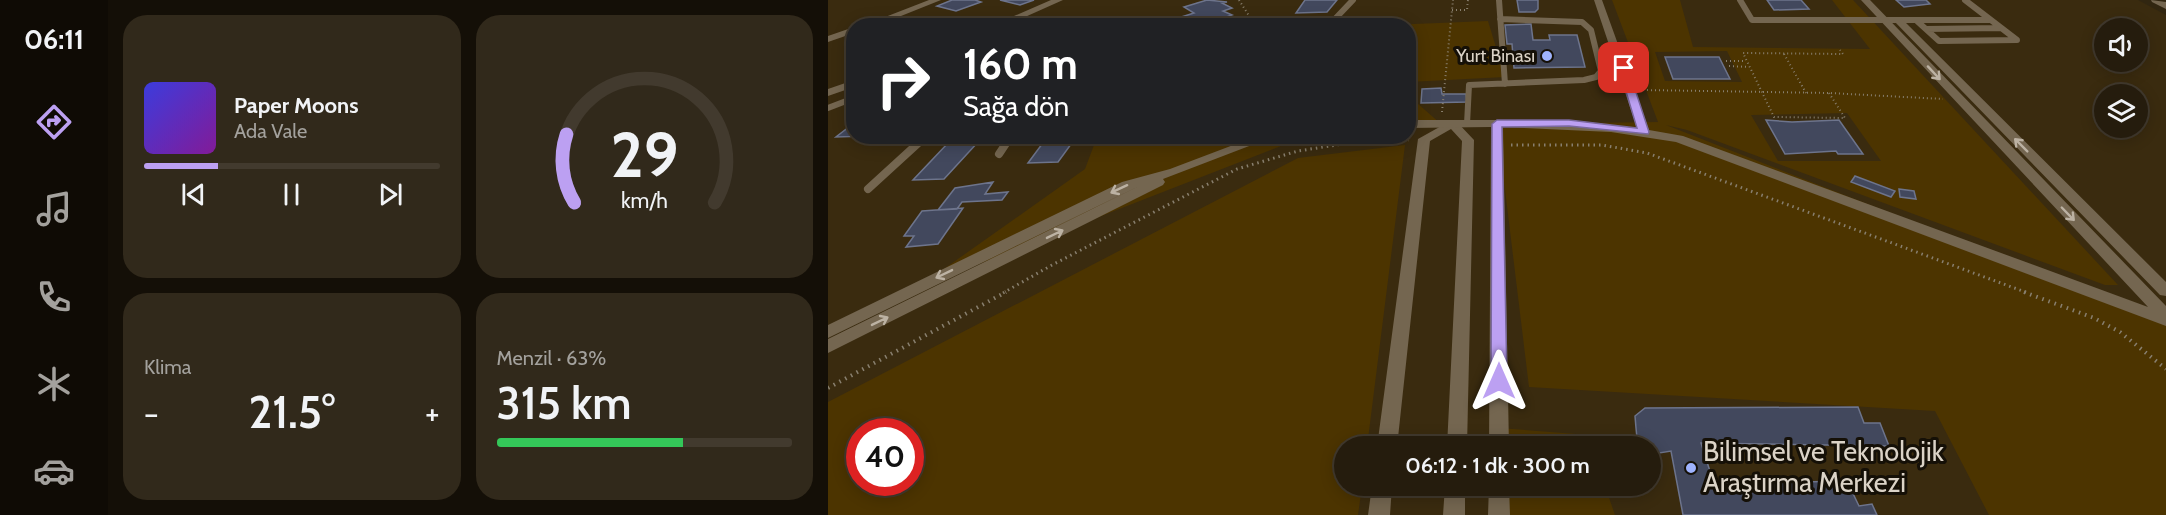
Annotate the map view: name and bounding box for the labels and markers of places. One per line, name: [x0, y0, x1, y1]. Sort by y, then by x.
pin: [1598, 42, 1649, 93]
place label: Yurt Binası: [1455, 45, 1535, 67]
marker: Yurt Binası: [1540, 49, 1554, 63]
place label: Bilimsel ve Teknolojik Araştırma Merkezi: [1703, 435, 1945, 499]
marker: Bilimsel ve Teknolojik Araştırma Merkezi: [1684, 461, 1698, 475]

